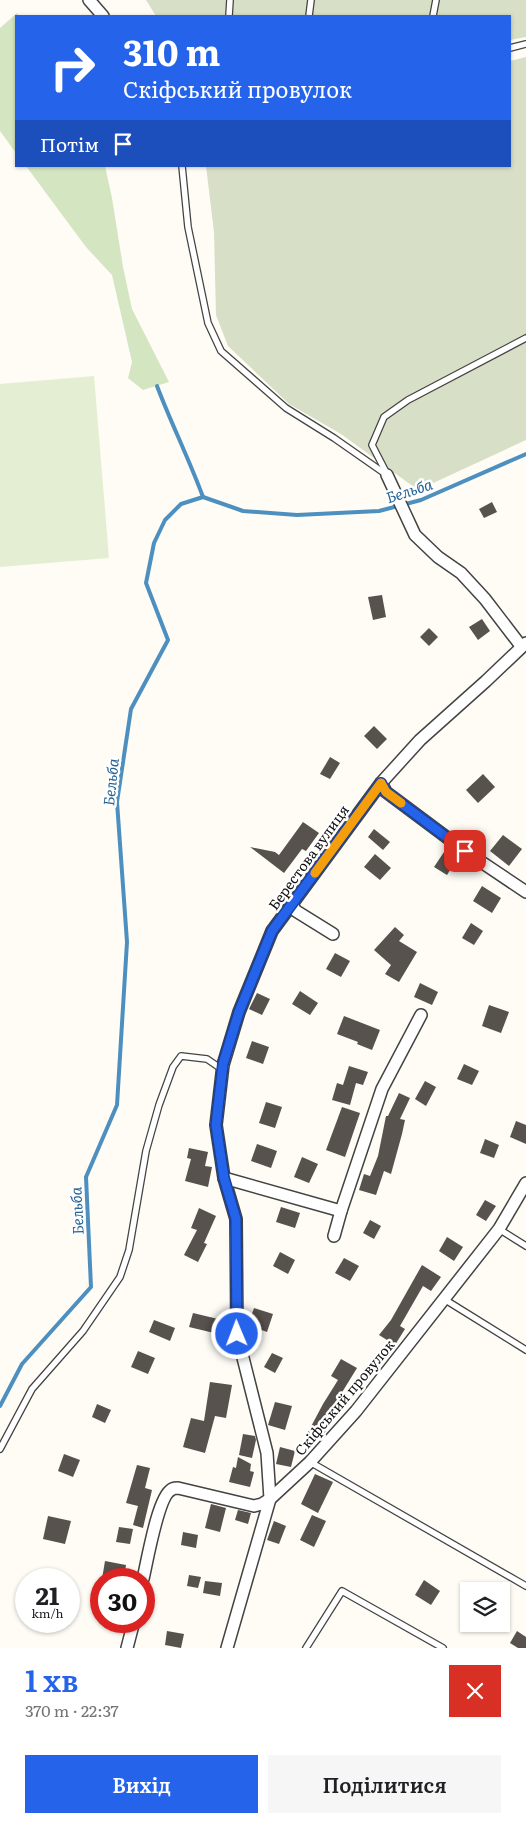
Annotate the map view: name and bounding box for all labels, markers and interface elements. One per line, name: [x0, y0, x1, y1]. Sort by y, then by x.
text: 310 m: [123, 25, 220, 77]
icon: right: [40, 35, 105, 100]
text: Скіфський провулок: [123, 72, 352, 105]
text: Потім: [40, 130, 99, 158]
icon: arrive: [109, 130, 137, 158]
water label: Бельба: [383, 472, 436, 508]
water label: Бельба: [96, 757, 124, 807]
street label: Берестова вулиця: [263, 800, 353, 914]
pin: [444, 830, 486, 872]
icon: arrive: [451, 837, 479, 865]
water label: Бельба: [63, 1186, 89, 1236]
position arrow: [210, 1307, 262, 1359]
street label: Скіфський провулок: [289, 1334, 399, 1459]
speed limit sign: 30: [90, 1568, 155, 1633]
text: 21: [36, 1576, 59, 1613]
map controls: [460, 1582, 510, 1632]
button: layers: [460, 1582, 510, 1632]
text: km/h: [32, 1604, 63, 1622]
text: 1 хв: [25, 1657, 79, 1701]
button: close: [449, 1665, 501, 1717]
text: 370 m · 22:37: [25, 1698, 119, 1722]
button: Вихід: [25, 1755, 258, 1813]
button: Поділитися: [268, 1755, 501, 1813]

